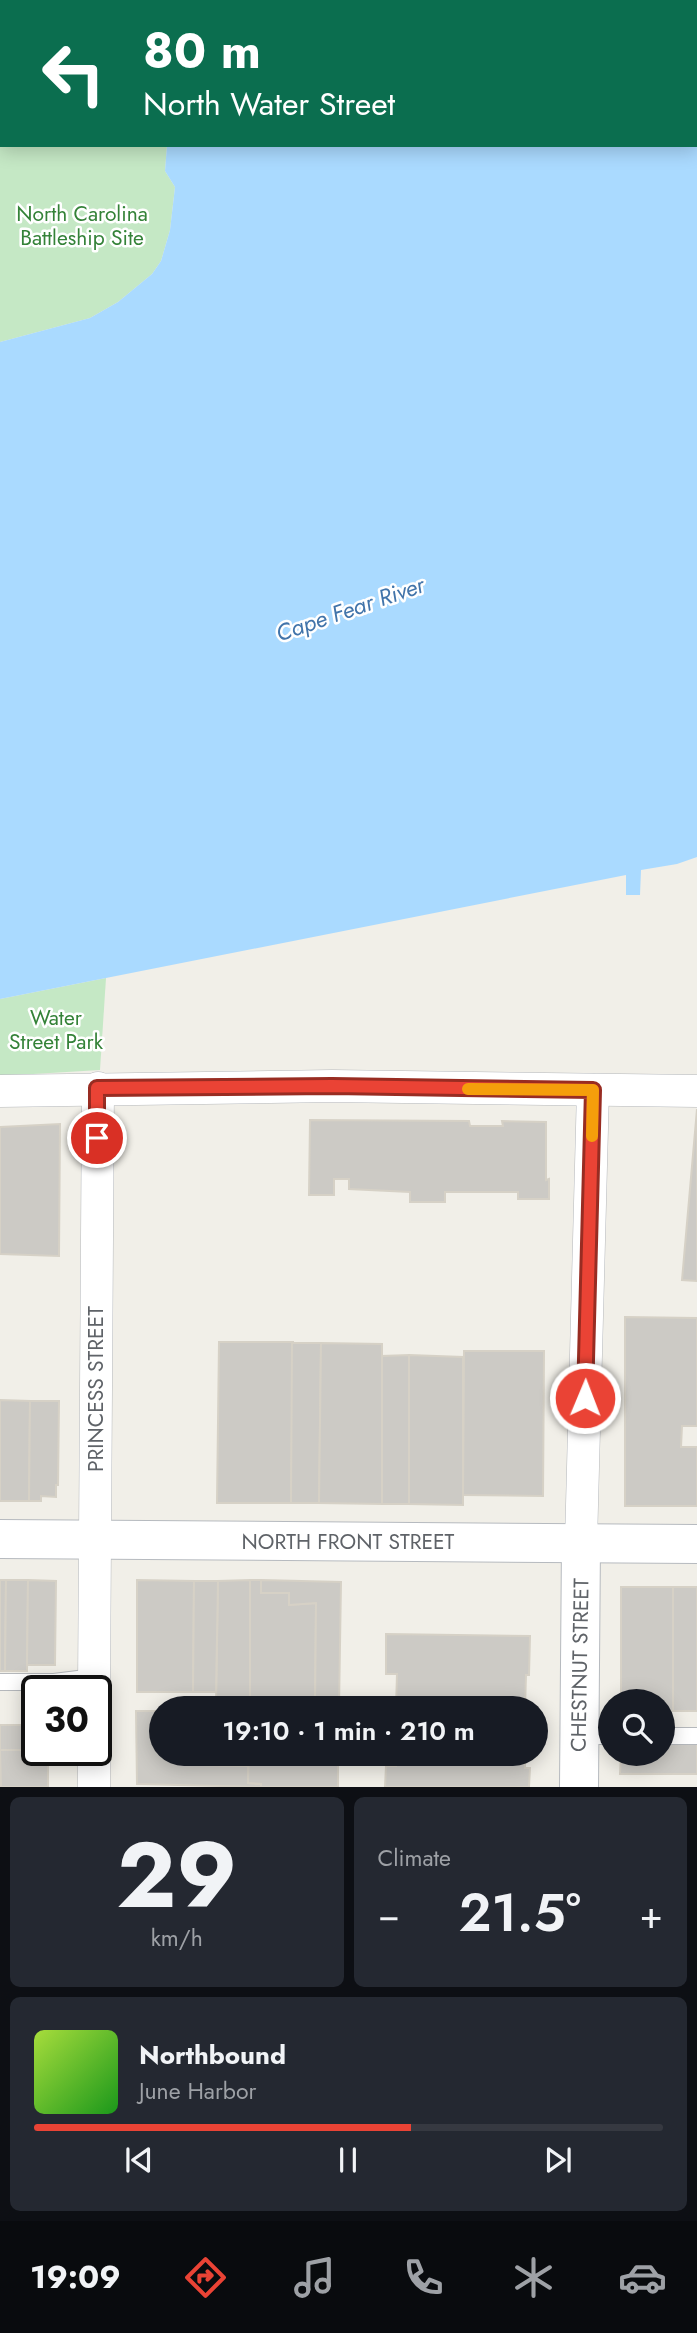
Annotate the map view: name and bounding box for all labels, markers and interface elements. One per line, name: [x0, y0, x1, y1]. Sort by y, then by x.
text: 80 m: [143, 16, 261, 86]
icon: left: [28, 28, 119, 119]
text: North Water Street: [143, 81, 395, 127]
park label: North Carolina Battleship Site: [16, 199, 148, 253]
water label: Cape Fear River: [271, 567, 430, 650]
park label: Water Street Park: [9, 1003, 104, 1057]
pin: [67, 1108, 127, 1168]
icon: arrive: [78, 1119, 116, 1157]
street label: PRINCESS STREET: [81, 1306, 111, 1472]
position arrow: [548, 1361, 622, 1435]
street label: NORTH FRONT STREET: [242, 1527, 455, 1557]
street label: CHESTNUT STREET: [563, 1578, 597, 1752]
speed limit sign: 30: [21, 1675, 112, 1766]
map controls: [598, 1689, 675, 1766]
button: search: [598, 1689, 675, 1766]
text: 19:10 · 1 min · 210 m: [222, 1712, 475, 1750]
text: 29: [116, 1810, 237, 1941]
text: Climate: [378, 1841, 451, 1875]
text: 21.5°: [459, 1875, 581, 1951]
text: −: [378, 1887, 400, 1942]
text: +: [640, 1887, 663, 1942]
text: km/h: [151, 1921, 203, 1955]
text: Northbound: [139, 2036, 286, 2074]
text: June Harbor: [139, 2074, 256, 2108]
icon: previous: [120, 2141, 158, 2179]
icon: pause: [329, 2141, 367, 2179]
icon: next: [539, 2141, 577, 2179]
icon: directions: [181, 2253, 230, 2302]
icon: music: [290, 2253, 339, 2302]
icon: phone: [399, 2253, 448, 2302]
icon: climate: [509, 2253, 558, 2302]
icon: car: [618, 2253, 667, 2302]
text: 19:09: [30, 2254, 121, 2300]

